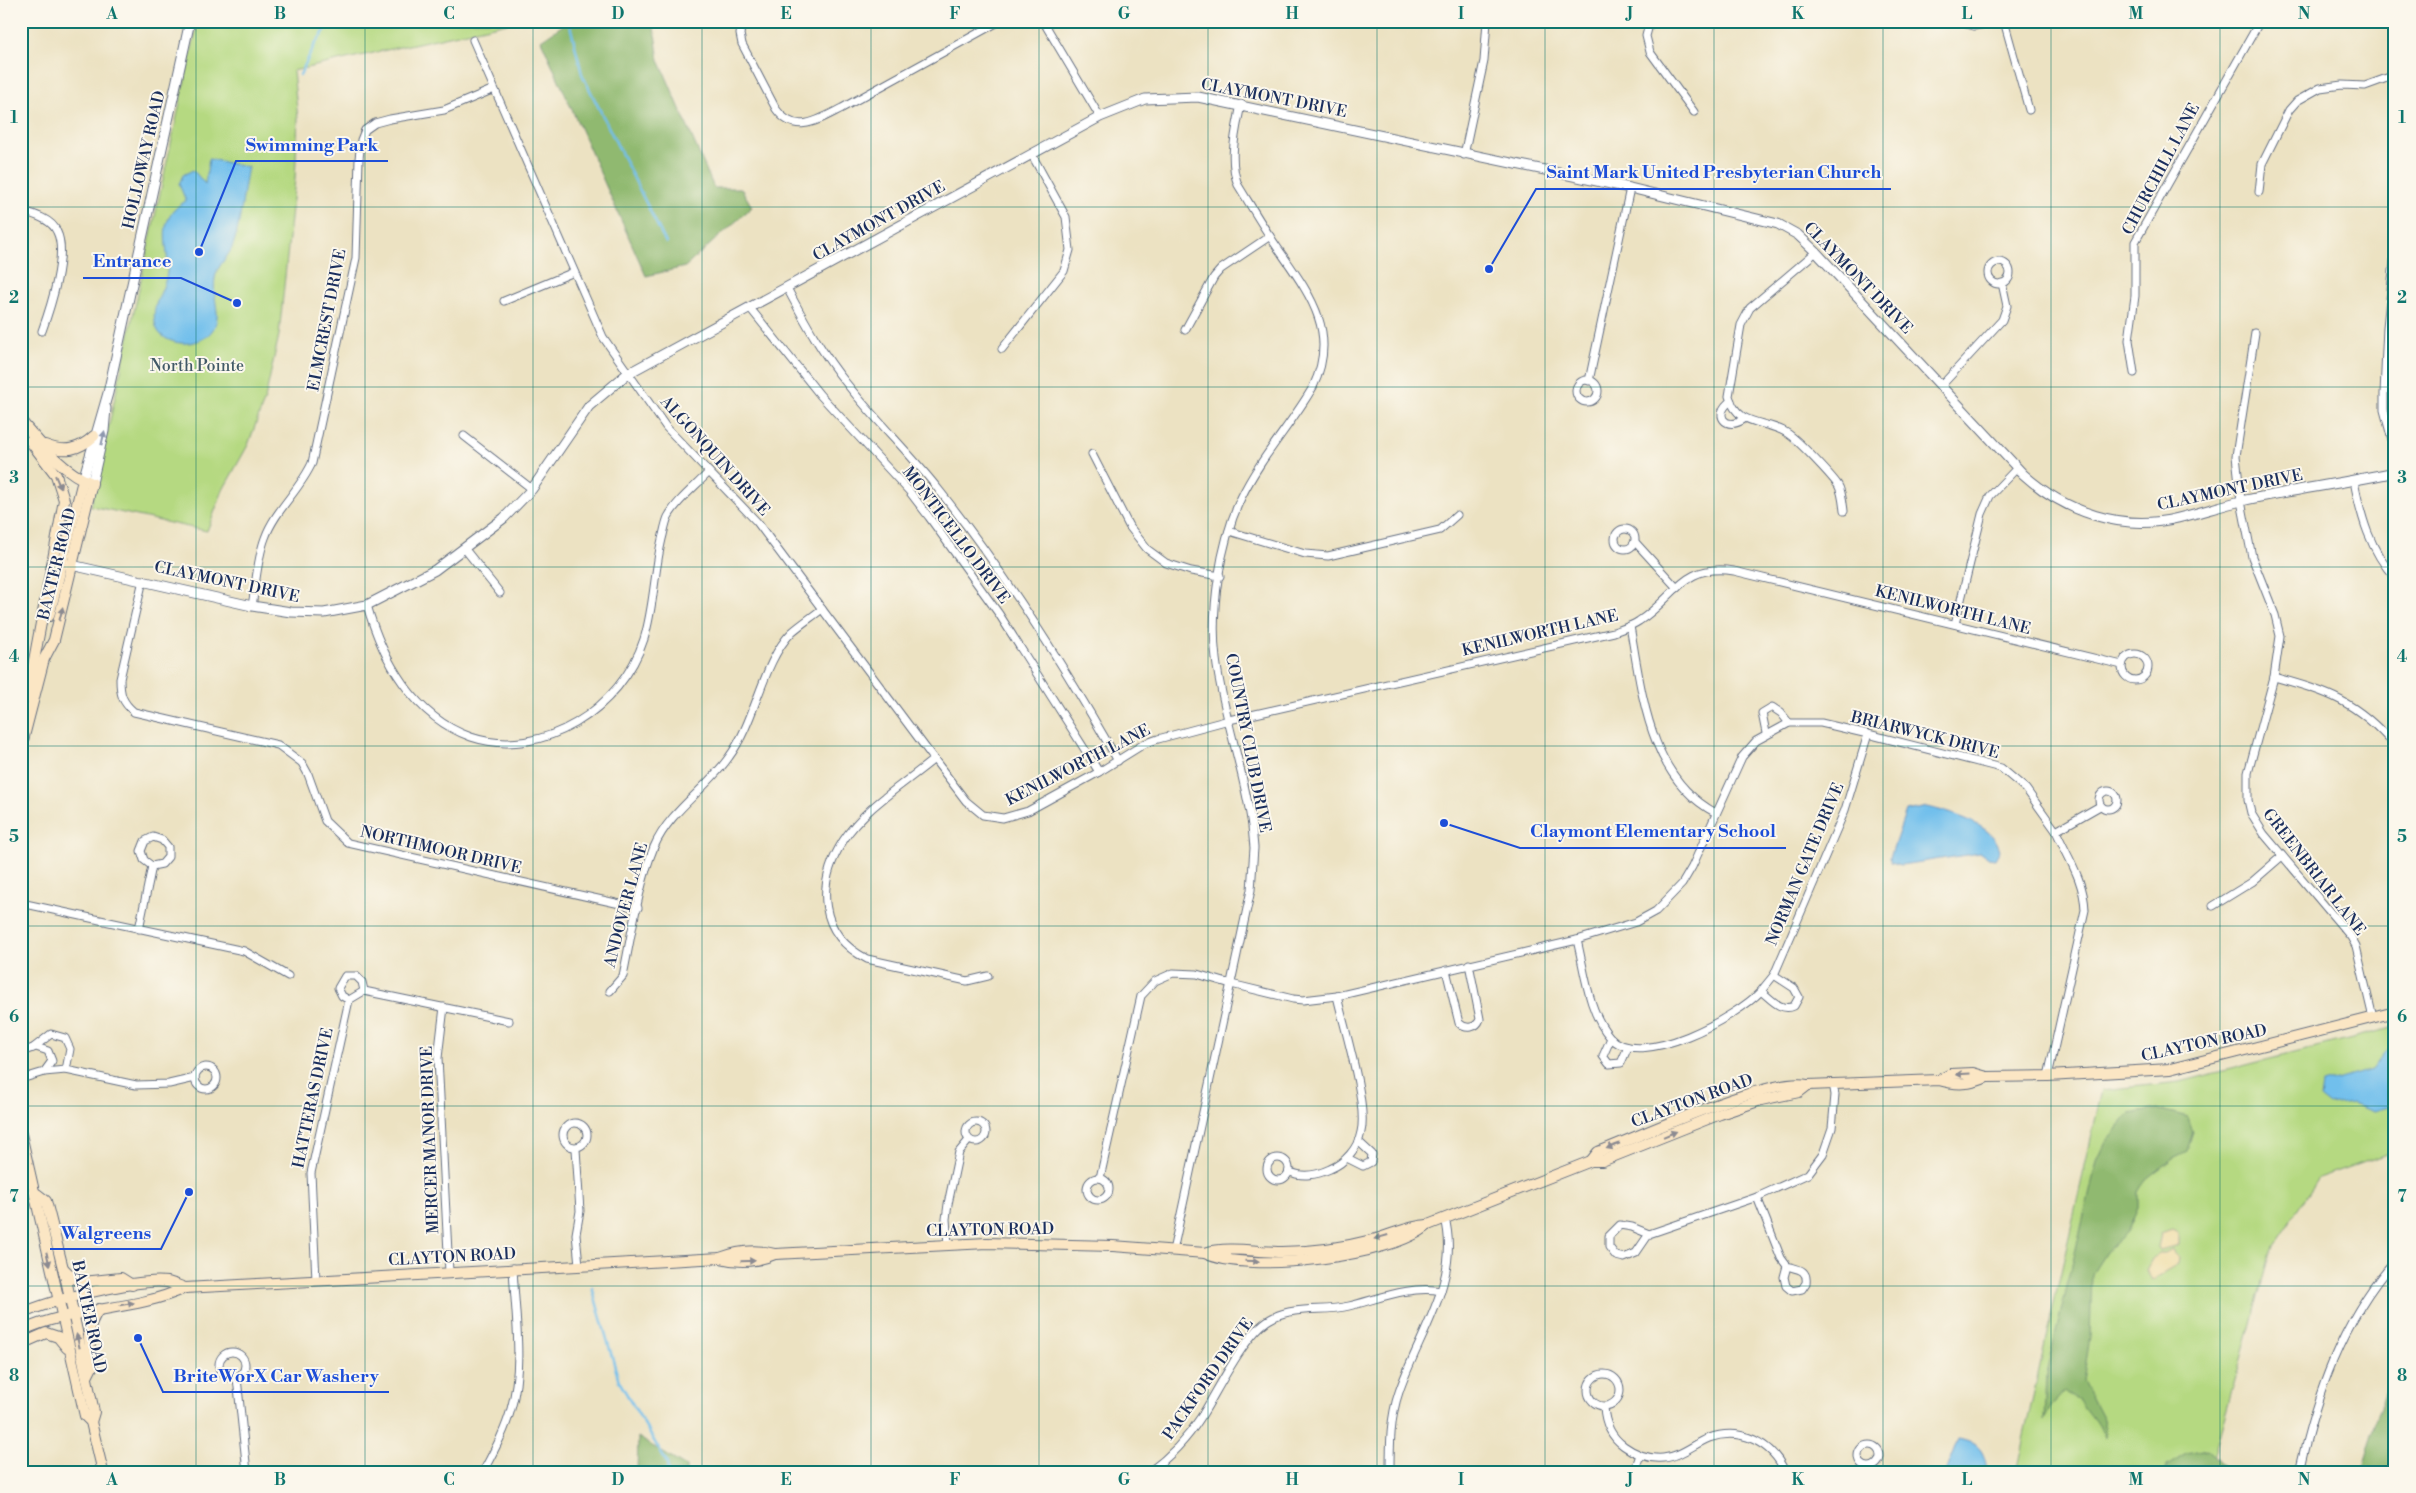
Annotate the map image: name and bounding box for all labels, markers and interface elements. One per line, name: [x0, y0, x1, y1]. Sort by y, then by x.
text: A: [105, 4, 118, 24]
text: B: [274, 4, 286, 24]
text: C: [443, 4, 455, 24]
text: D: [612, 4, 625, 24]
text: E: [780, 4, 792, 24]
text: F: [949, 4, 961, 24]
text: G: [1118, 4, 1131, 24]
text: H: [1285, 4, 1299, 24]
text: I: [1458, 4, 1464, 24]
text: J: [1625, 4, 1633, 24]
text: K: [1792, 4, 1806, 24]
text: L: [1962, 4, 1973, 24]
text: M: [2129, 4, 2144, 24]
text: N: [2298, 4, 2311, 24]
street label: CLAYMONT DRIVE: [1199, 74, 1349, 122]
street label: HOLLOWAY ROAD: [118, 89, 170, 231]
street label: CHURCHILL LANE: [2118, 100, 2204, 238]
text: 1: [10, 108, 18, 128]
text: 1: [2398, 108, 2406, 128]
callout: Swimming Park: [236, 128, 388, 161]
text: Swimming Park: [246, 134, 379, 157]
callout: Saint Mark United Presbyterian Church: [1536, 156, 1891, 189]
text: Saint Mark United Presbyterian Church: [1547, 161, 1881, 184]
street label: CLAYMONT DRIVE: [809, 176, 949, 266]
street label: CLAYMONT DRIVE: [1799, 218, 1917, 338]
callout: Entrance: [83, 245, 181, 278]
street label: ELMCREST DRIVE: [303, 247, 351, 393]
text: Entrance: [93, 250, 172, 273]
text: 2: [9, 288, 19, 308]
text: 2: [2397, 288, 2407, 308]
park label: North Pointe: [150, 356, 244, 376]
street label: ALGONQUIN DRIVE: [655, 391, 774, 520]
one-way arrow: [99, 430, 107, 446]
street label: MONTICELLO DRIVE: [898, 462, 1014, 608]
street label: CLAYMONT DRIVE: [2155, 465, 2305, 515]
text: 3: [9, 468, 19, 488]
text: 3: [2397, 468, 2407, 488]
one-way arrow: [55, 475, 63, 489]
street label: BAXTER ROAD: [33, 506, 81, 623]
street label: CLAYMONT DRIVE: [152, 557, 302, 607]
street label: KENILWORTH LANE: [1873, 581, 2033, 639]
street label: KENILWORTH LANE: [1460, 605, 1620, 661]
one-way arrow: [57, 606, 65, 621]
text: 4: [9, 647, 20, 667]
text: 4: [2397, 647, 2408, 667]
street label: COUNTRY CLUB DRIVE: [1221, 652, 1275, 834]
street label: BRIARWYCK DRIVE: [1848, 707, 2001, 763]
street label: KENILWORTH LANE: [1002, 720, 1154, 810]
street label: NORMAN GATE DRIVE: [1762, 780, 1848, 948]
street label: GREENBRIAR LANE: [2258, 805, 2370, 939]
callout: Claymont Elementary School: [1520, 815, 1786, 848]
text: Claymont Elementary School: [1530, 820, 1776, 843]
street label: NORTHMOOR DRIVE: [358, 822, 524, 878]
text: 5: [9, 827, 19, 847]
text: 5: [2397, 827, 2407, 847]
street label: ANDOVER LANE: [599, 840, 652, 971]
text: 6: [9, 1007, 19, 1027]
text: 6: [2397, 1007, 2407, 1027]
street label: CLAYTON ROAD: [2139, 1020, 2269, 1066]
street label: HATTERAS DRIVE: [288, 1026, 338, 1170]
street label: MERCER MANOR DRIVE: [417, 1046, 443, 1234]
street label: CLAYTON ROAD: [1628, 1070, 1756, 1132]
one-way arrow: [1954, 1070, 1970, 1078]
one-way arrow: [1663, 1130, 1678, 1138]
one-way arrow: [1606, 1143, 1621, 1151]
text: 7: [9, 1187, 19, 1207]
text: 7: [2397, 1187, 2407, 1207]
callout: Walgreens: [50, 1216, 161, 1249]
street label: CLAYTON ROAD: [926, 1219, 1054, 1241]
text: Walgreens: [60, 1222, 152, 1245]
one-way arrow: [1373, 1233, 1388, 1241]
street label: CLAYTON ROAD: [388, 1244, 516, 1270]
one-way arrow: [44, 1251, 52, 1266]
one-way arrow: [740, 1256, 756, 1264]
one-way arrow: [1244, 1257, 1260, 1265]
street label: BAXTER ROAD: [67, 1258, 111, 1375]
one-way arrow: [120, 1299, 136, 1307]
street label: PACKFORD DRIVE: [1158, 1314, 1258, 1444]
one-way arrow: [74, 1332, 82, 1348]
callout: BriteWorX Car Washery: [163, 1359, 389, 1392]
text: BriteWorX Car Washery: [173, 1365, 380, 1388]
text: 8: [9, 1366, 19, 1386]
text: 8: [2397, 1366, 2407, 1386]
text: A: [105, 1470, 118, 1490]
text: B: [274, 1470, 286, 1490]
text: C: [443, 1470, 455, 1490]
text: D: [612, 1470, 625, 1490]
text: E: [780, 1470, 792, 1490]
text: F: [949, 1470, 961, 1490]
text: G: [1118, 1470, 1131, 1490]
text: H: [1285, 1470, 1299, 1490]
text: I: [1458, 1470, 1464, 1490]
text: J: [1625, 1470, 1633, 1490]
text: K: [1792, 1470, 1806, 1490]
text: L: [1962, 1470, 1973, 1490]
text: M: [2129, 1470, 2144, 1490]
text: N: [2298, 1470, 2311, 1490]

